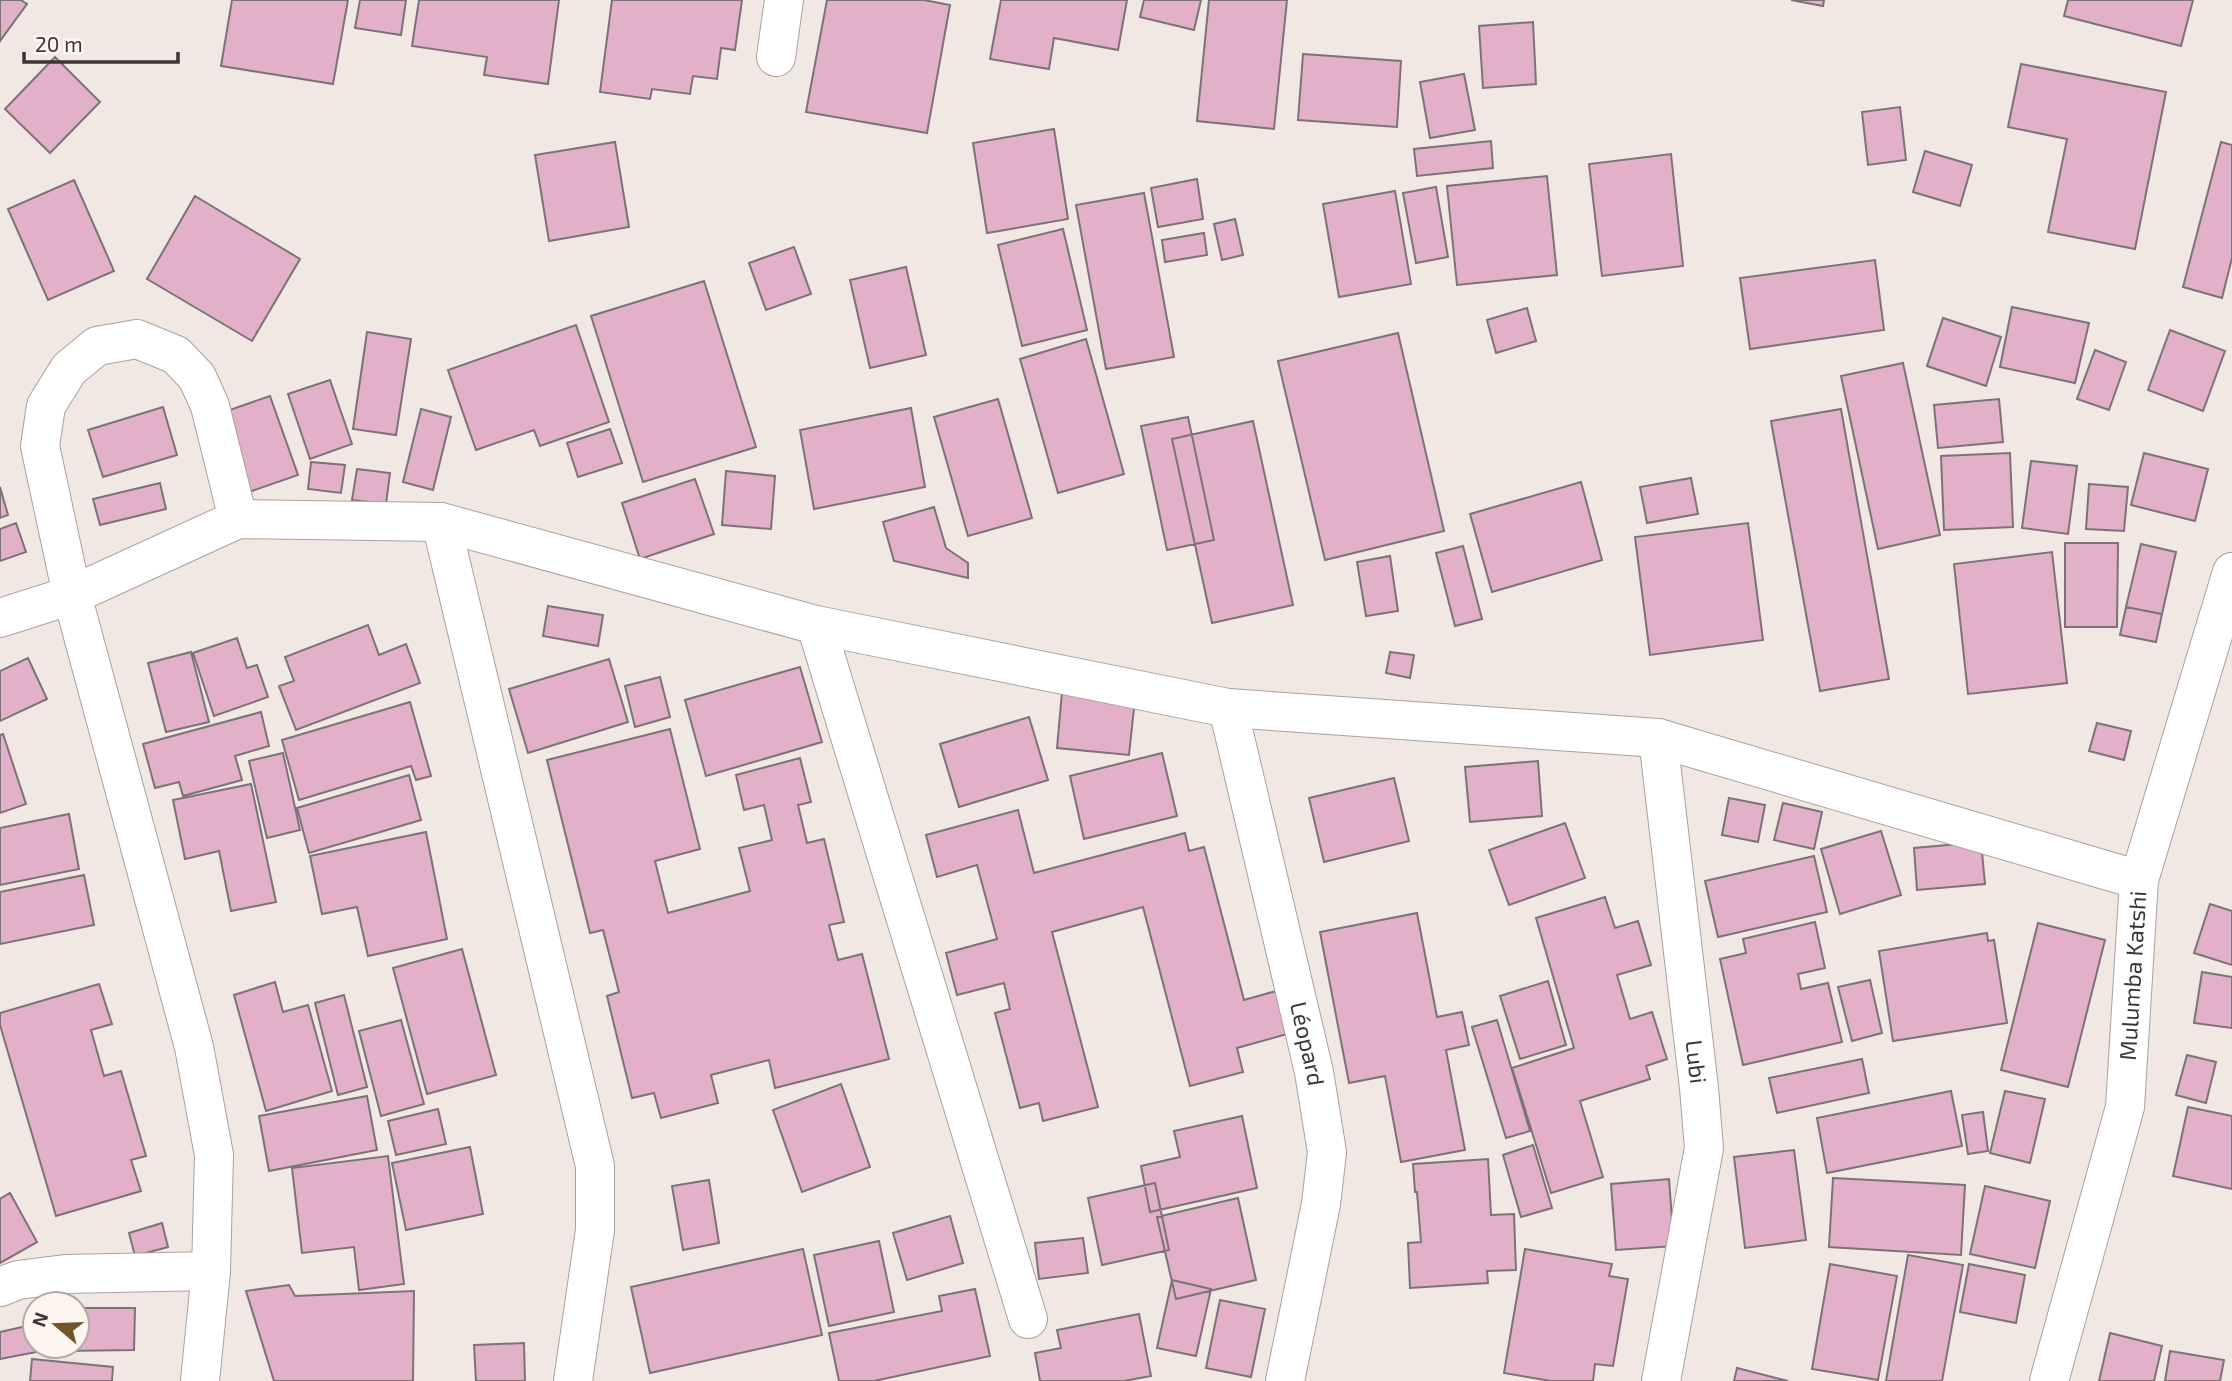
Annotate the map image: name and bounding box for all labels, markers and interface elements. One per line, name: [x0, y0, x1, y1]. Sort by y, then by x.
scale bar: [24, 21, 178, 65]
text: 20 m: [35, 31, 83, 56]
street label: Mulumba Katshi: [2113, 890, 2151, 1061]
street label: Léopard: [1285, 999, 1331, 1088]
street label: Lubi: [1680, 1038, 1713, 1085]
north arrow: [21, 1290, 91, 1360]
text: N: [26, 1309, 53, 1330]

